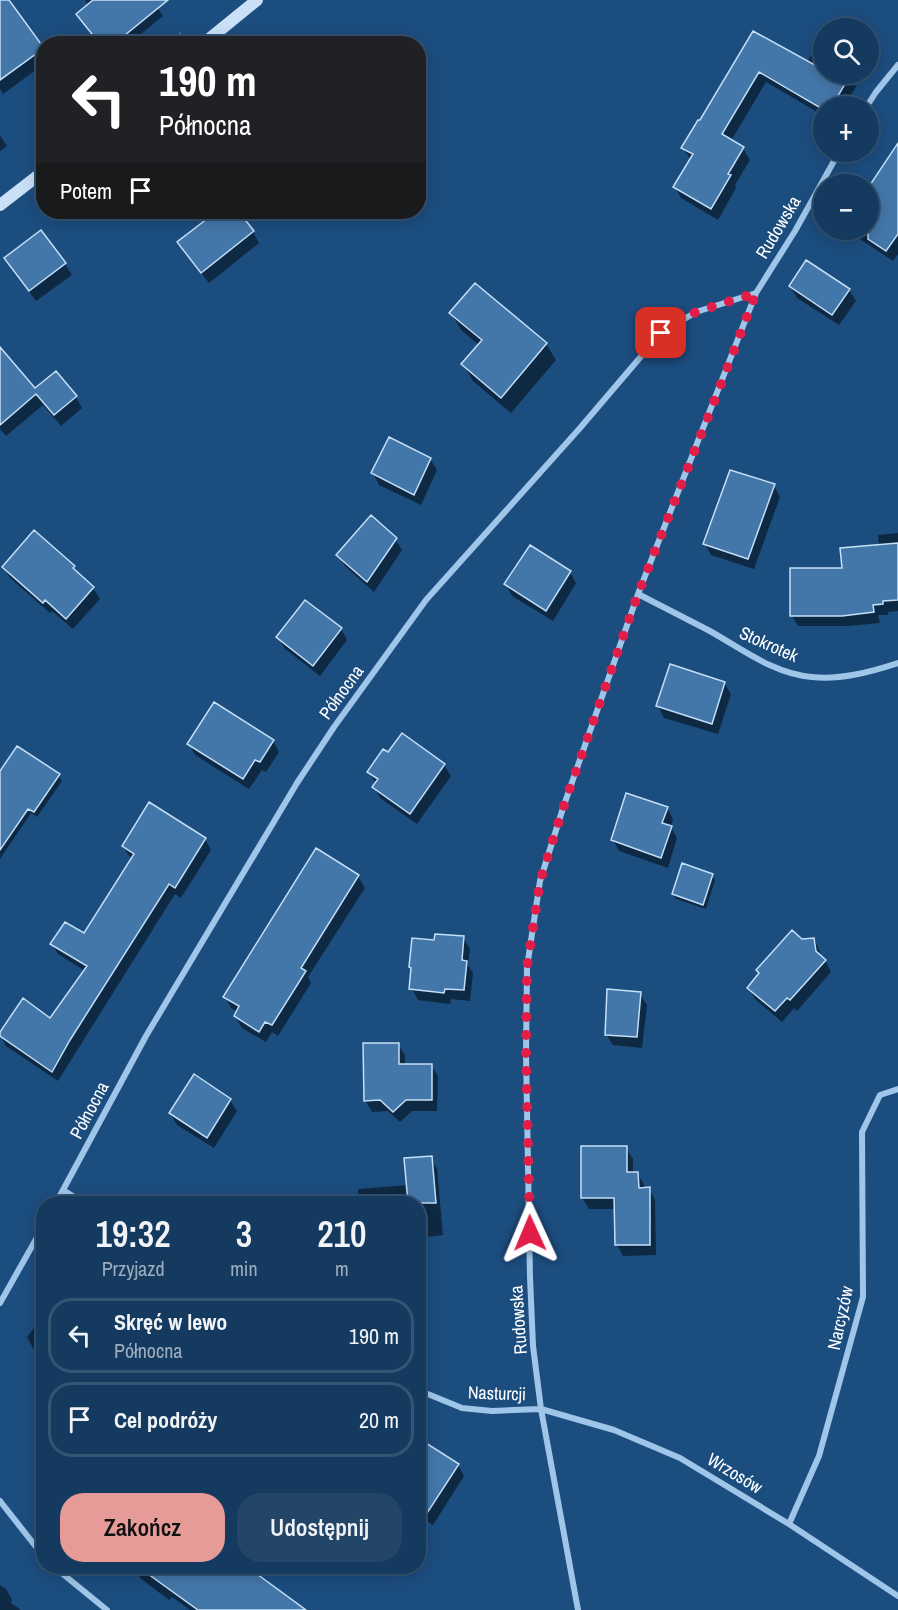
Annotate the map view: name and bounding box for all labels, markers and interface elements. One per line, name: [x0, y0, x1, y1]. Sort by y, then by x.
map controls: [813, 18, 879, 240]
button: search: [813, 18, 879, 84]
text: 190 m: [159, 53, 257, 109]
icon: left: [60, 60, 138, 138]
button: +: [813, 96, 879, 162]
text: Północna: [159, 107, 251, 143]
icon: arrive: [124, 174, 157, 207]
button: −: [813, 174, 879, 240]
text: Potem: [60, 176, 112, 206]
street label: Rudowska: [750, 191, 806, 263]
pin: [635, 307, 686, 358]
icon: arrive: [644, 316, 677, 349]
street label: Stokrotek: [735, 620, 803, 668]
street label: Północna: [313, 660, 369, 724]
street label: Północna: [64, 1077, 114, 1143]
position arrow: [498, 1201, 562, 1265]
text: 19:32: [96, 1210, 171, 1258]
text: 3: [236, 1210, 252, 1258]
text: 210: [317, 1210, 366, 1258]
text: Przyjazd: [102, 1255, 165, 1282]
text: min: [230, 1255, 258, 1282]
text: m: [335, 1255, 349, 1282]
street label: Narcyzów: [821, 1283, 859, 1352]
street label: Rudowska: [503, 1285, 533, 1355]
text: Skręć w lewo: [114, 1307, 227, 1337]
icon: left: [63, 1319, 96, 1352]
text: 190 m: [349, 1321, 399, 1351]
text: Północna: [114, 1337, 182, 1364]
street label: Nasturcji: [467, 1379, 527, 1407]
icon: arrive: [63, 1403, 96, 1436]
text: Cel podróży: [114, 1405, 217, 1435]
text: 20 m: [359, 1405, 399, 1435]
street label: Wrzosów: [703, 1447, 768, 1499]
button: Zakończ: [60, 1493, 225, 1562]
button: Udostępnij: [237, 1493, 402, 1562]

